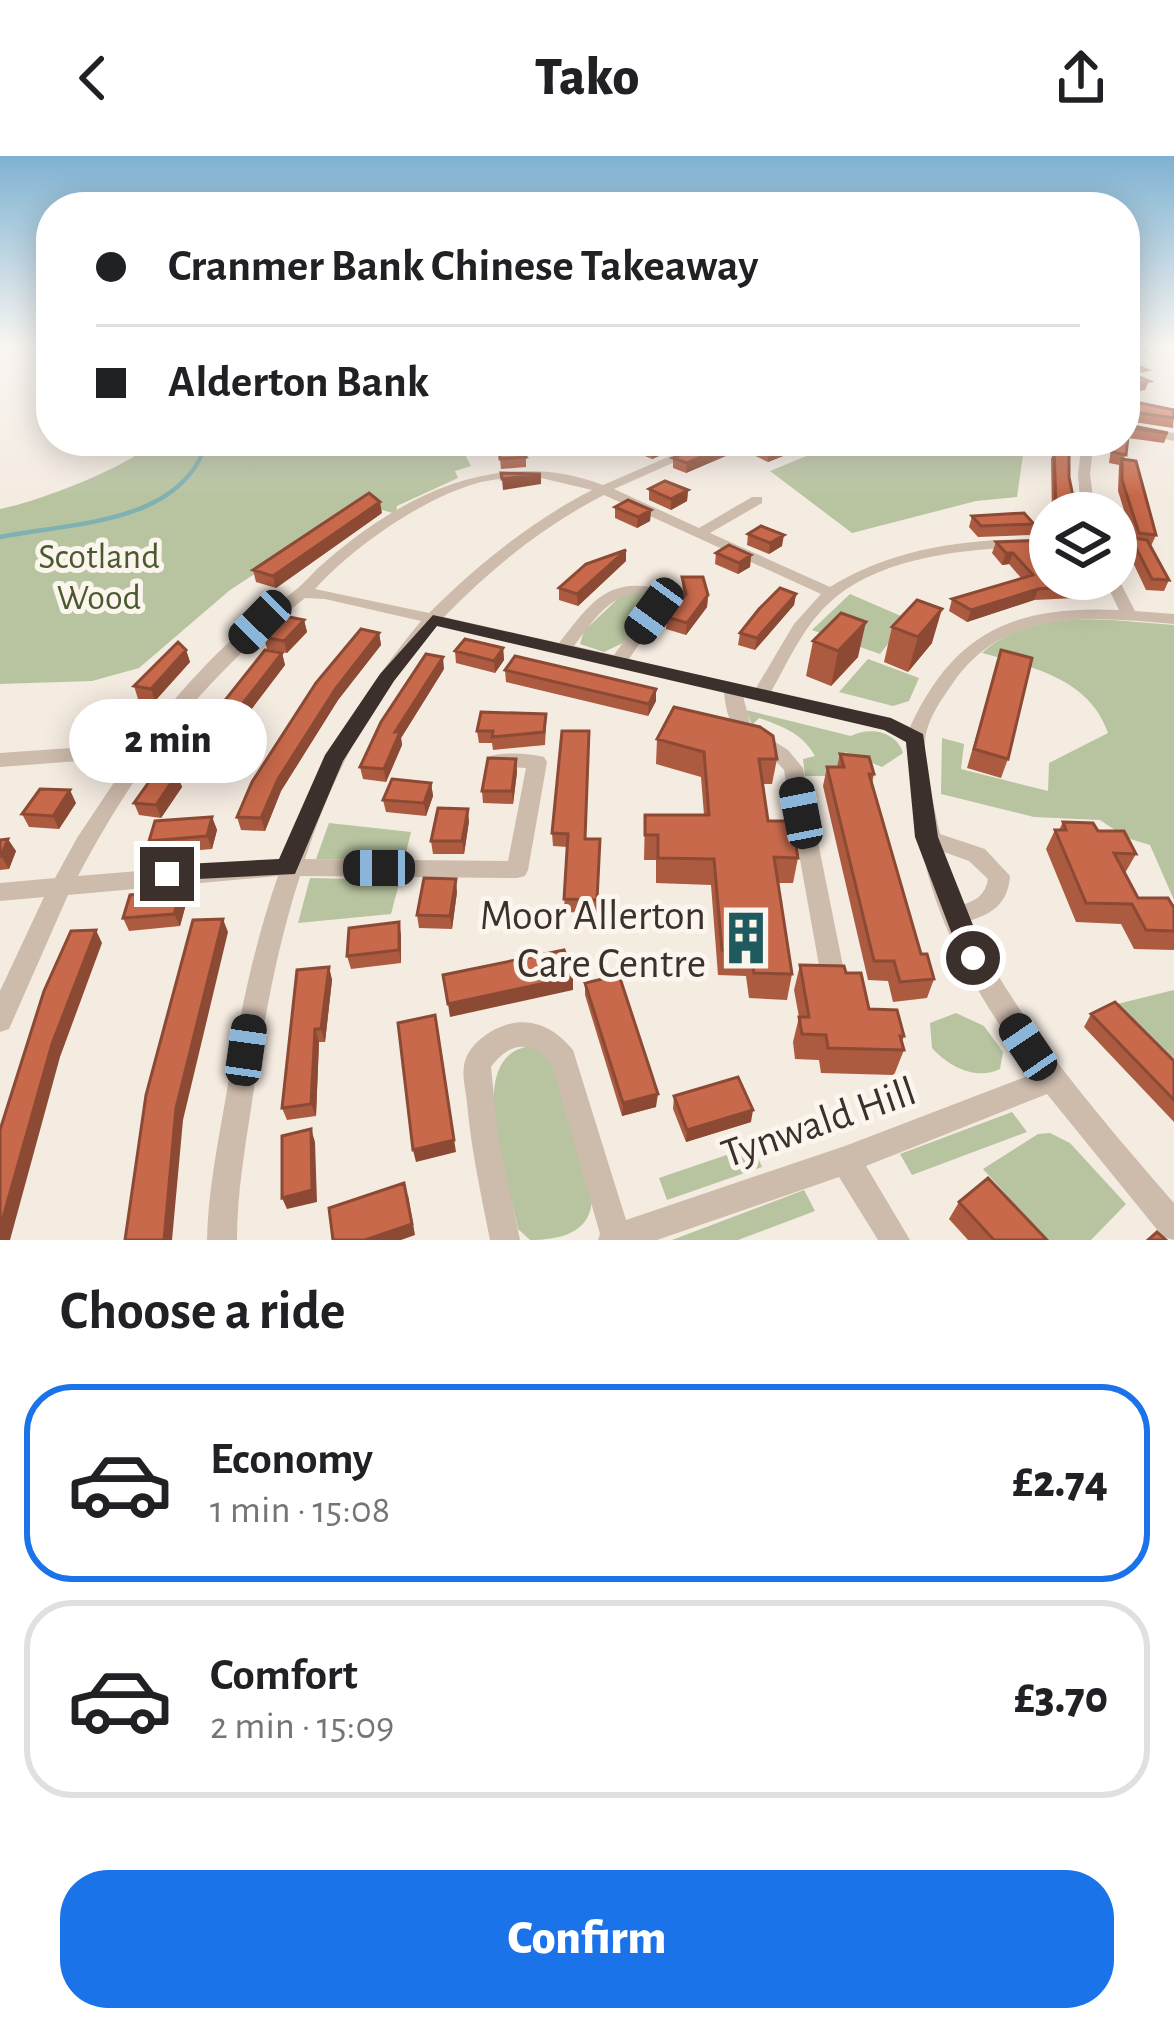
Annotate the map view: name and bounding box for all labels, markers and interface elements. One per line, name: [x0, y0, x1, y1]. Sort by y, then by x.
icon: back: [60, 45, 126, 111]
icon: share: [1048, 45, 1114, 111]
text: Tako: [535, 51, 639, 105]
text: Cranmer Bank Chinese Takeaway: [168, 244, 758, 289]
text: Alderton Bank: [168, 360, 429, 405]
map controls: [1029, 492, 1137, 600]
button: layers: [1029, 492, 1137, 600]
park label: Scotland Wood: [38, 539, 160, 616]
car: [618, 571, 690, 651]
car: [222, 584, 298, 660]
callout: 2 min: [68, 700, 266, 784]
text: 2 min: [124, 721, 212, 760]
car: [776, 774, 826, 852]
route end: [140, 847, 194, 901]
car: [343, 850, 415, 886]
place label: Moor Allerton Care Centre: [480, 895, 706, 985]
building icon: Moor Allerton Care Centre: [717, 909, 775, 967]
route start: [946, 931, 1000, 985]
car: [993, 1007, 1063, 1087]
car: [223, 1012, 269, 1088]
street label: Tynwald Hill: [716, 1070, 921, 1176]
text: Choose a ride: [60, 1285, 346, 1339]
icon: car: [66, 1429, 174, 1537]
text: Economy: [210, 1437, 373, 1482]
text: £2.74: [1013, 1460, 1108, 1505]
text: 1 min · 15:08: [210, 1491, 390, 1530]
icon: car: [66, 1645, 174, 1753]
text: Comfort: [210, 1653, 358, 1698]
text: £3.70: [1014, 1676, 1108, 1721]
text: 2 min · 15:09: [210, 1707, 394, 1746]
button: Confirm: [60, 1870, 1114, 2008]

